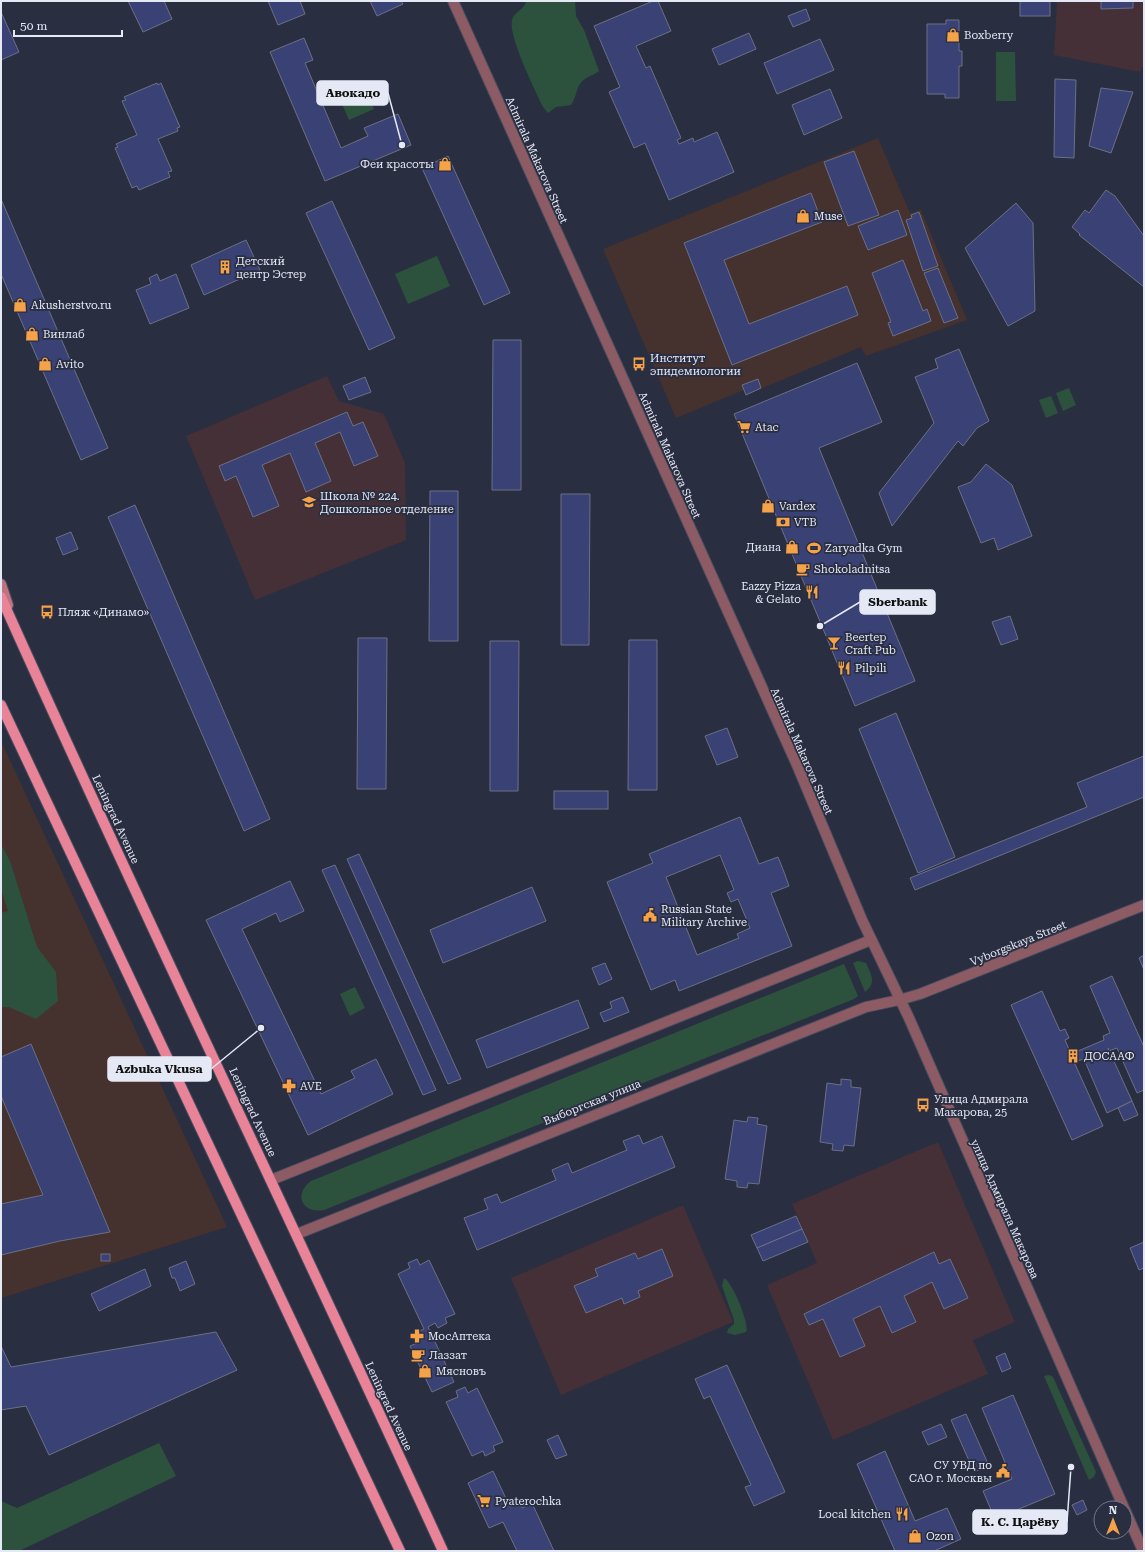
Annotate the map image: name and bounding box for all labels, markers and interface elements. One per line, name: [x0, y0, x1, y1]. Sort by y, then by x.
scale bar: [14, 12, 122, 38]
text: 50 m: [20, 19, 47, 33]
shop icon: Boxberry: [945, 27, 961, 43]
place label: Boxberry: [964, 29, 1014, 42]
callout: Авокадо: [317, 81, 388, 105]
text: Авокадо: [326, 86, 380, 100]
street label: Admirala Makarova Street: [503, 95, 570, 225]
shop icon: Феи красоты: [437, 156, 453, 172]
place label: Феи красоты: [360, 158, 434, 171]
shop icon: Muse: [795, 208, 811, 224]
place label: Muse: [814, 210, 843, 223]
place label: Детский центр Эстер: [236, 255, 306, 281]
building icon: Детский центр Эстер: [217, 259, 233, 275]
shop icon: Akusherstvo.ru: [12, 297, 28, 313]
place label: Akusherstvo.ru: [31, 299, 112, 312]
shop icon: Винлаб: [24, 326, 40, 342]
place label: Винлаб: [43, 328, 85, 341]
place label: Институт эпидемиологии: [650, 352, 741, 378]
shop icon: Avito: [37, 356, 53, 372]
bus stop icon: Институт эпидемиологии: [631, 356, 647, 372]
place label: Avito: [56, 358, 84, 371]
street label: Admirala Makarova Street: [636, 390, 703, 520]
supermarket icon: Atac: [736, 419, 752, 435]
place label: Atac: [755, 421, 779, 434]
place label: Школа № 224. Дошкольное отделение: [320, 490, 454, 516]
school or university icon: Школа № 224. Дошкольное отделение: [301, 494, 317, 510]
shop icon: Vardex: [760, 498, 776, 514]
place label: Vardex: [779, 500, 816, 513]
bank icon: VTB: [775, 514, 791, 530]
place label: VTB: [794, 516, 817, 529]
shop icon: Диана: [784, 539, 800, 555]
sports icon: Zaryadka Gym: [806, 540, 822, 556]
place label: Диана: [746, 541, 781, 554]
place label: Zaryadka Gym: [825, 542, 902, 555]
cafe icon: Shokoladnitsa: [795, 561, 811, 577]
place label: Shokoladnitsa: [814, 563, 890, 576]
place label: Eazzy Pizza & Gelato: [741, 580, 801, 606]
restaurant icon: Eazzy Pizza & Gelato: [804, 584, 820, 600]
callout: Sberbank: [860, 590, 935, 614]
text: Sberbank: [868, 595, 928, 609]
bus stop icon: Пляж «Динамо»: [39, 604, 55, 620]
place label: Пляж «Динамо»: [58, 606, 149, 619]
place label: Beertep Craft Pub: [845, 631, 896, 657]
bar icon: Beertep Craft Pub: [826, 635, 842, 651]
restaurant icon: Pilpili: [836, 660, 852, 676]
place label: Pilpili: [855, 662, 887, 675]
street label: Admirala Makarova Street: [768, 686, 835, 816]
street label: Leningrad Avenue: [89, 773, 142, 866]
place label: Russian State Military Archive: [661, 903, 747, 929]
public building icon: Russian State Military Archive: [642, 907, 658, 923]
street label: Vyborgskaya Street: [968, 918, 1068, 969]
building icon: ДОСААФ: [1065, 1048, 1081, 1064]
place label: ДОСААФ: [1084, 1050, 1135, 1063]
callout: Azbuka Vkusa: [108, 1057, 211, 1081]
text: Azbuka Vkusa: [115, 1062, 203, 1076]
street label: Leningrad Avenue: [226, 1066, 279, 1159]
street label: Выборгская улица: [542, 1077, 643, 1128]
pharmacy icon: AVE: [281, 1078, 297, 1094]
place label: AVE: [300, 1080, 322, 1093]
place label: Улица Адмирала Макарова, 25: [934, 1093, 1028, 1119]
bus stop icon: Улица Адмирала Макарова, 25: [915, 1097, 931, 1113]
street label: улица Адмирала Макарова: [968, 1137, 1041, 1281]
pharmacy icon: МосАптека: [409, 1328, 425, 1344]
place label: МосАптека: [428, 1330, 491, 1343]
cafe icon: Лаззат: [410, 1347, 426, 1363]
place label: Лаззат: [429, 1349, 467, 1362]
street label: Leningrad Avenue: [362, 1360, 415, 1453]
shop icon: Мясновъ: [417, 1363, 433, 1379]
place label: Мясновъ: [436, 1365, 486, 1378]
place label: СУ УВД по САО г. Москвы: [909, 1459, 992, 1485]
public building icon: СУ УВД по САО г. Москвы: [995, 1463, 1011, 1479]
supermarket icon: Pyaterochka: [476, 1493, 492, 1509]
place label: Pyaterochka: [495, 1495, 561, 1508]
north arrow: [1093, 1500, 1133, 1540]
text: N: [1109, 1504, 1118, 1517]
restaurant icon: Local kitchen: [894, 1506, 910, 1522]
place label: Local kitchen: [818, 1508, 891, 1521]
callout: К. С. Царёву: [973, 1510, 1067, 1534]
text: К. С. Царёву: [981, 1515, 1060, 1529]
shop icon: Ozon: [907, 1528, 923, 1544]
place label: Ozon: [926, 1530, 954, 1543]

